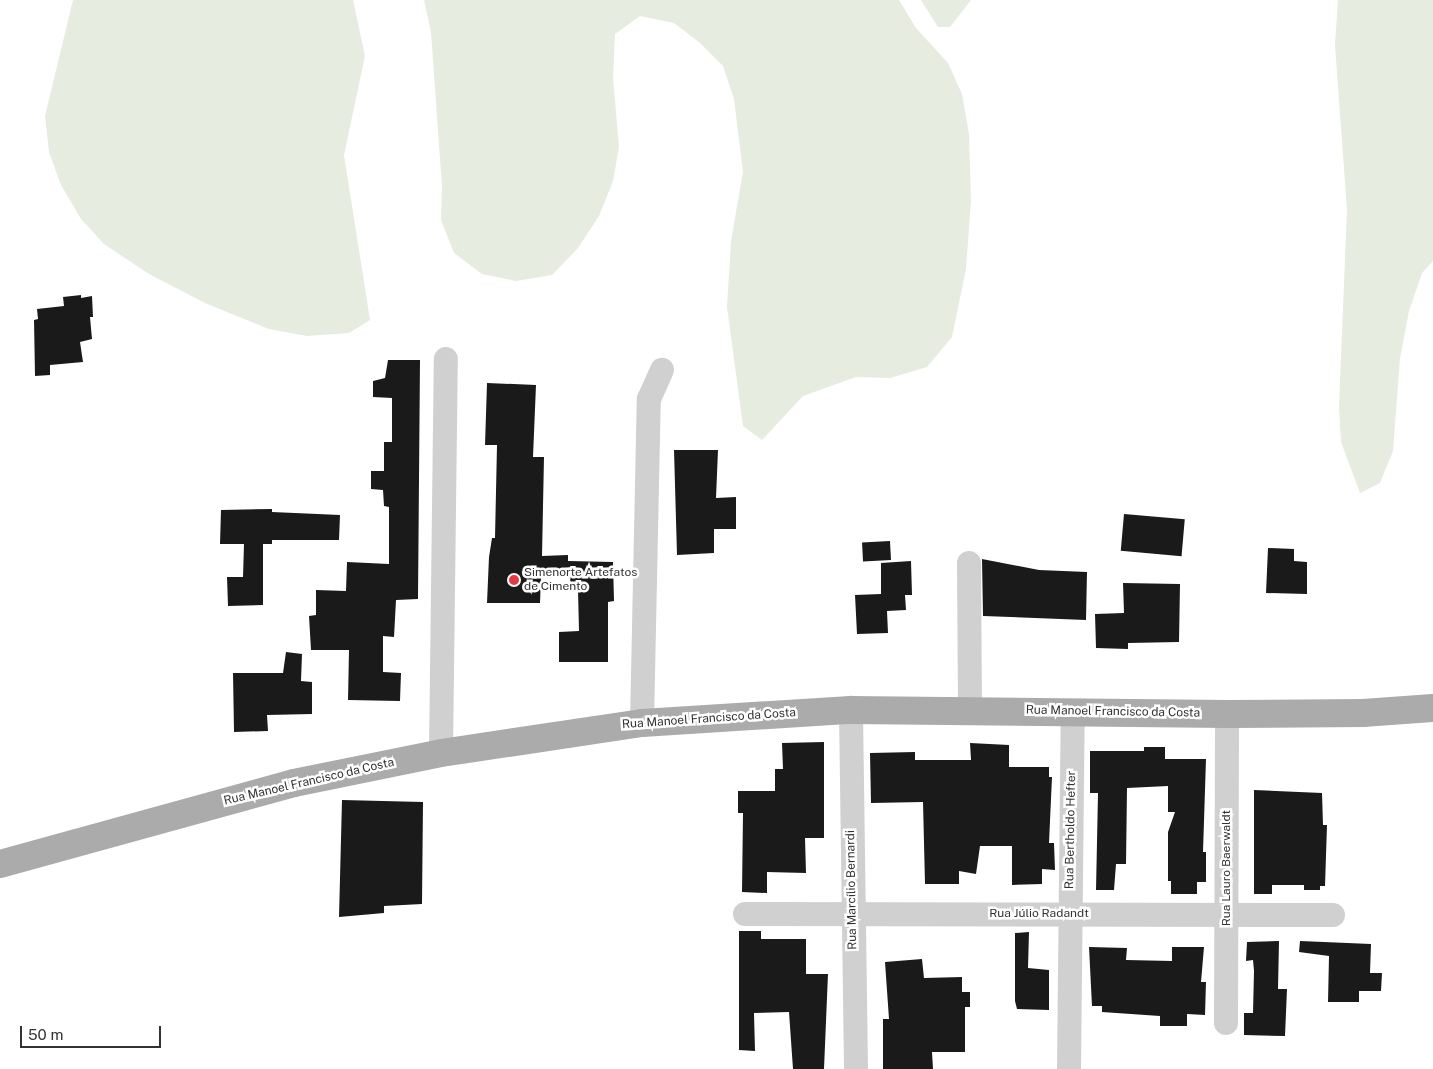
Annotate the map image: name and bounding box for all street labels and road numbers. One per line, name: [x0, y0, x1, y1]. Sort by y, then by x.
street label: Rua Manoel Francisco da Costa: [1026, 703, 1200, 721]
street label: Rua Manoel Francisco da Costa: [621, 706, 797, 732]
street label: Rua Manoel Francisco da Costa: [222, 755, 396, 809]
street label: Rua Bertholdo Hefter: [1063, 771, 1079, 889]
street label: Rua Lauro Baerwaldt: [1220, 810, 1234, 926]
street label: Rua Marcílio Bernardi: [844, 830, 860, 950]
street label: Rua Júlio Radandt: [989, 907, 1089, 921]

